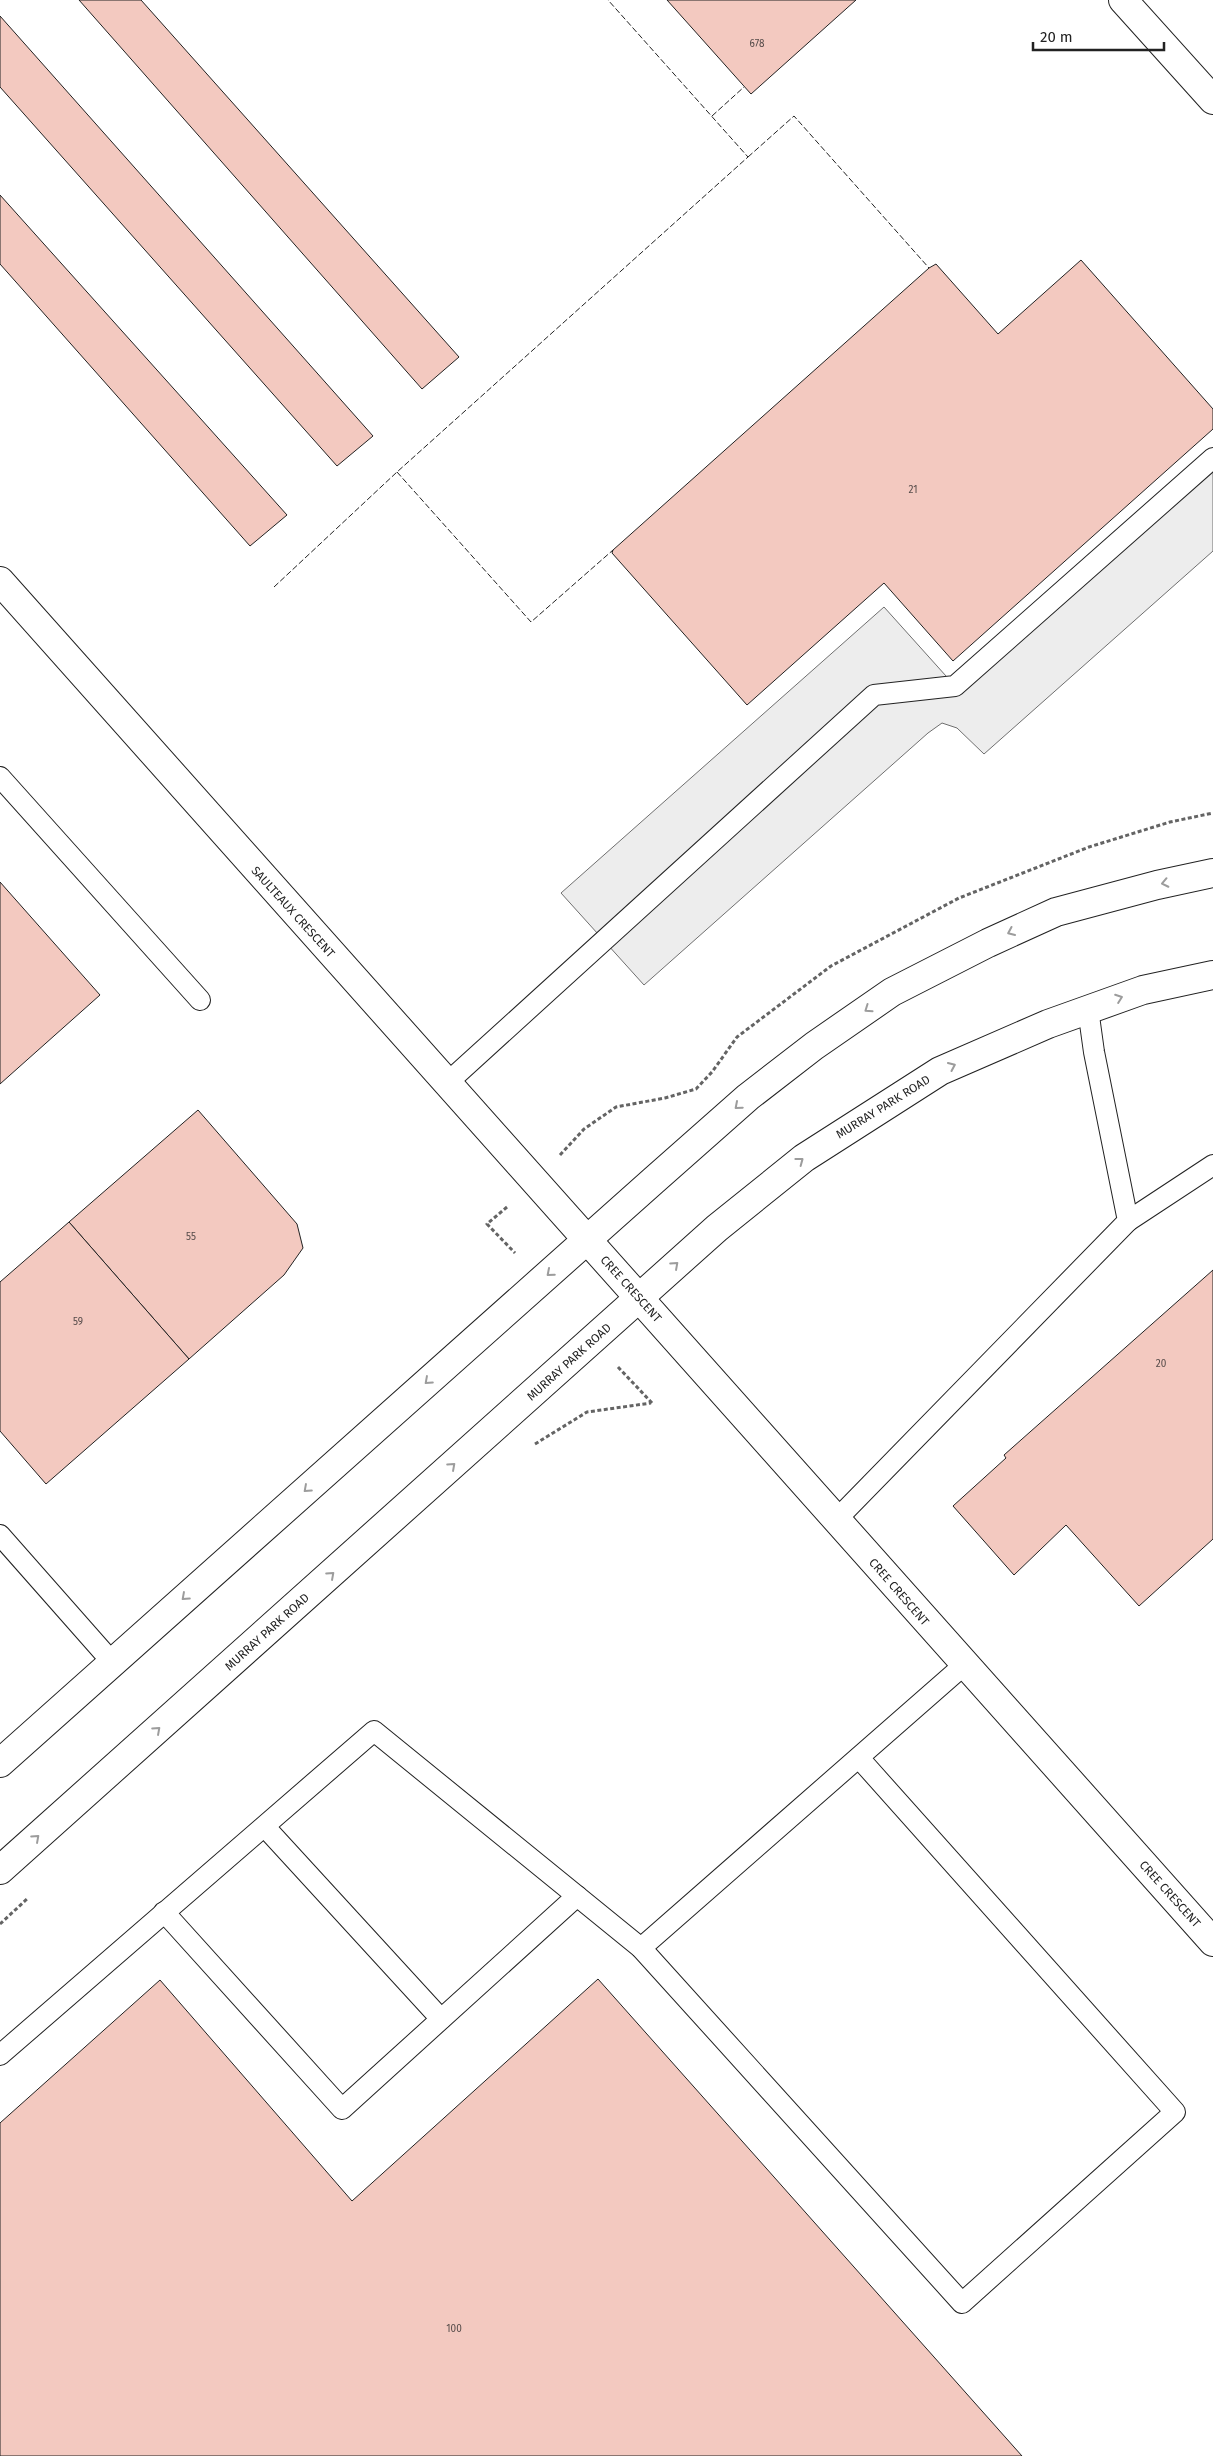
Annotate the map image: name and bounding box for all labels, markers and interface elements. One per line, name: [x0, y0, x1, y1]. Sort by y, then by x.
scale bar: [1033, 20, 1164, 52]
text: 20 m: [1040, 28, 1073, 46]
house number: 678: [750, 38, 765, 50]
house number: 21: [908, 484, 918, 496]
street label: SAULTEAUX CRESCENT: [248, 864, 338, 961]
one-way arrow: [1161, 878, 1170, 888]
one-way arrow: [1007, 926, 1016, 937]
one-way arrow: [1114, 994, 1123, 1004]
one-way arrow: [864, 1003, 873, 1012]
one-way arrow: [947, 1061, 956, 1072]
street label: MURRAY PARK ROAD: [833, 1072, 933, 1142]
one-way arrow: [734, 1100, 743, 1109]
one-way arrow: [794, 1159, 803, 1167]
house number: 55: [186, 1231, 196, 1243]
street label: CREE CRESCENT: [598, 1253, 665, 1326]
one-way arrow: [670, 1262, 679, 1271]
one-way arrow: [546, 1267, 555, 1276]
house number: 59: [73, 1316, 83, 1328]
street label: MURRAY PARK ROAD: [524, 1320, 614, 1403]
house number: 20: [1156, 1358, 1167, 1370]
one-way arrow: [425, 1375, 434, 1384]
one-way arrow: [446, 1463, 455, 1472]
one-way arrow: [303, 1483, 312, 1492]
street label: CREE CRESCENT: [866, 1556, 932, 1629]
one-way arrow: [325, 1571, 334, 1580]
street label: MURRAY PARK ROAD: [222, 1590, 312, 1673]
one-way arrow: [182, 1591, 191, 1600]
one-way arrow: [152, 1726, 161, 1735]
one-way arrow: [31, 1835, 40, 1844]
street label: CREE CRESCENT: [1137, 1858, 1204, 1931]
house number: 100: [446, 2323, 462, 2335]

